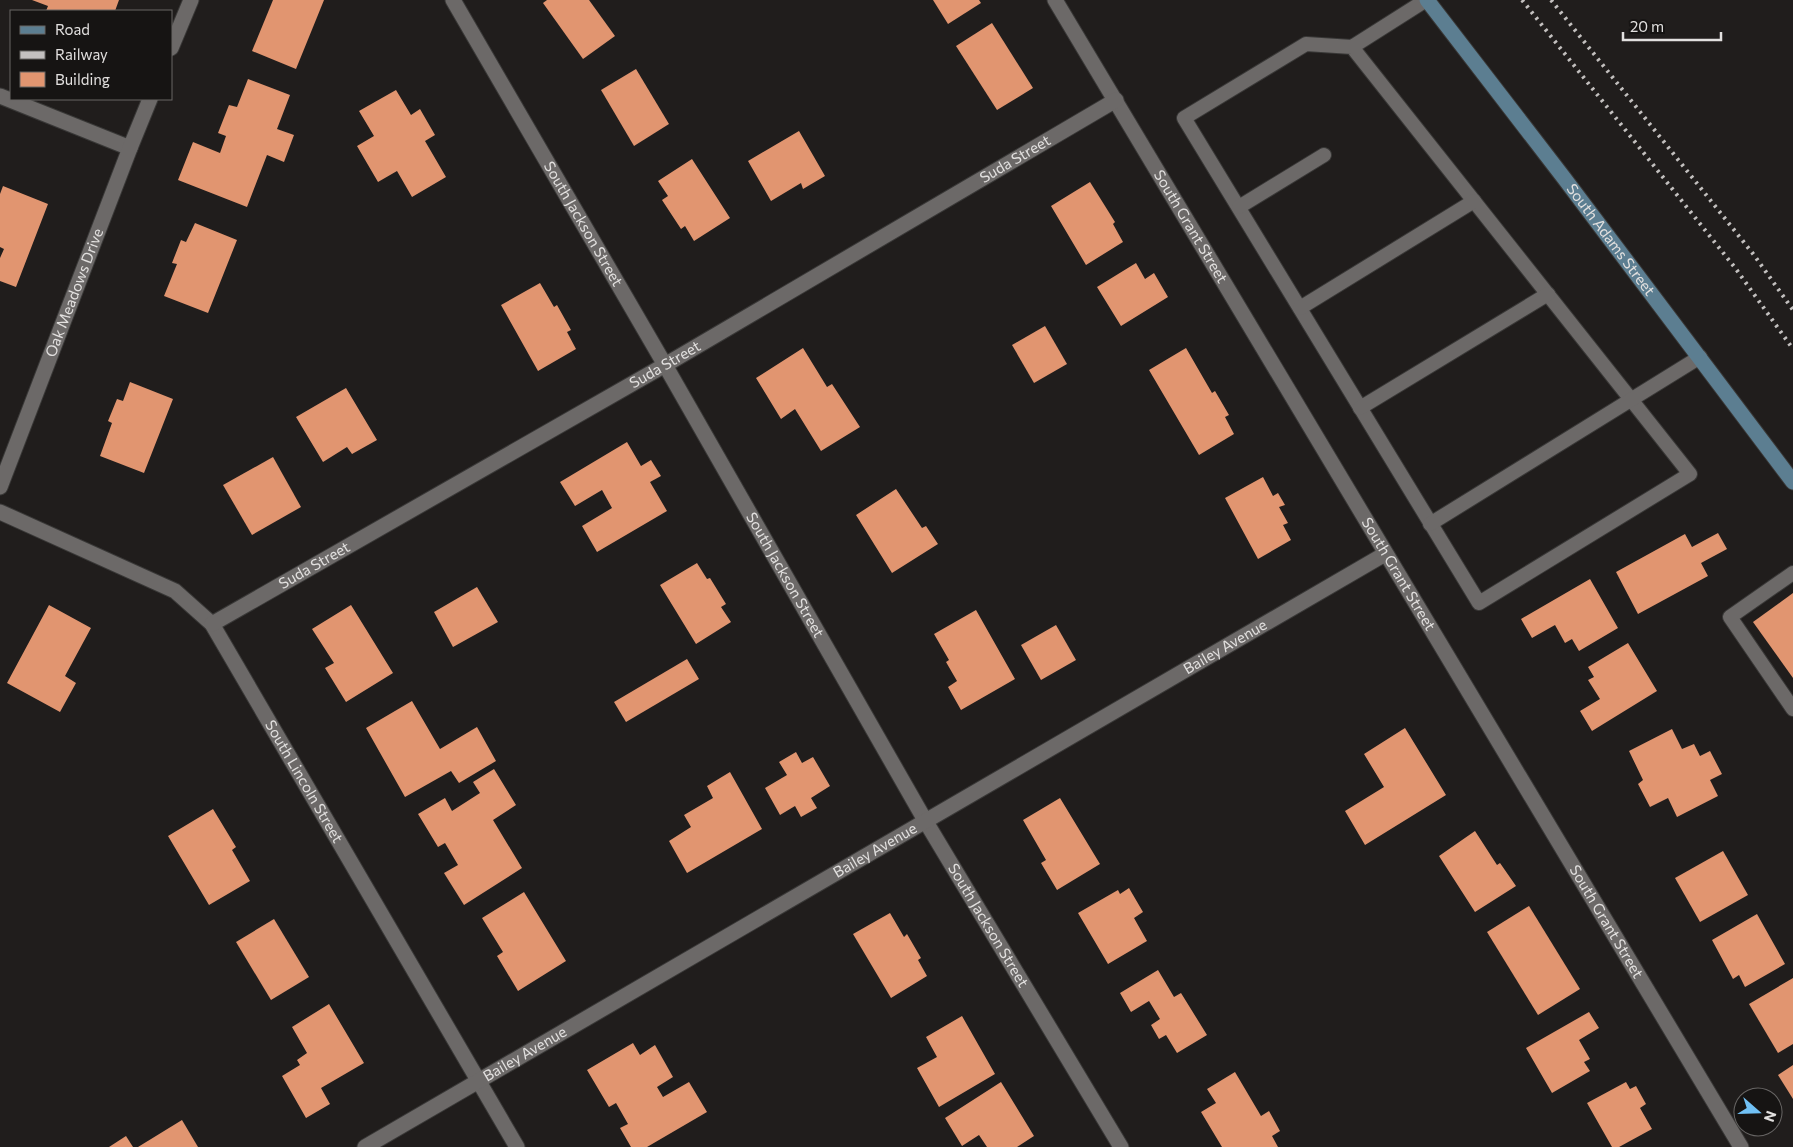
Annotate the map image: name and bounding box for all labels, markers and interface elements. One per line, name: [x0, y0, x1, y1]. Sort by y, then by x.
legend: [10, 10, 172, 100]
scale bar: [1623, 10, 1720, 42]
text: 20 m: [1630, 17, 1664, 35]
text: Road: [55, 20, 90, 38]
text: Railway: [55, 45, 108, 63]
text: Building: [55, 70, 110, 88]
street label: Suda Street: [976, 131, 1053, 186]
street label: South Jackson Street: [541, 158, 627, 289]
street label: South Grant Street: [1151, 166, 1232, 286]
street label: South Adams Street: [1563, 180, 1659, 299]
street label: Oak Meadows Drive: [41, 225, 106, 359]
street label: Suda Street: [626, 336, 703, 391]
street label: South Jackson Street: [743, 509, 829, 640]
street label: South Grant Street: [1359, 514, 1440, 633]
street label: Suda Street: [275, 537, 353, 592]
street label: Bailey Avenue: [1180, 615, 1270, 677]
street label: South Lincoln Street: [262, 717, 348, 846]
street label: Bailey Avenue: [830, 818, 920, 881]
street label: South Jackson Street: [945, 860, 1033, 990]
street label: South Grant Street: [1566, 861, 1648, 981]
street label: Bailey Avenue: [479, 1022, 570, 1084]
north arrow: [1733, 1087, 1783, 1137]
text: N: [1761, 1109, 1780, 1124]

